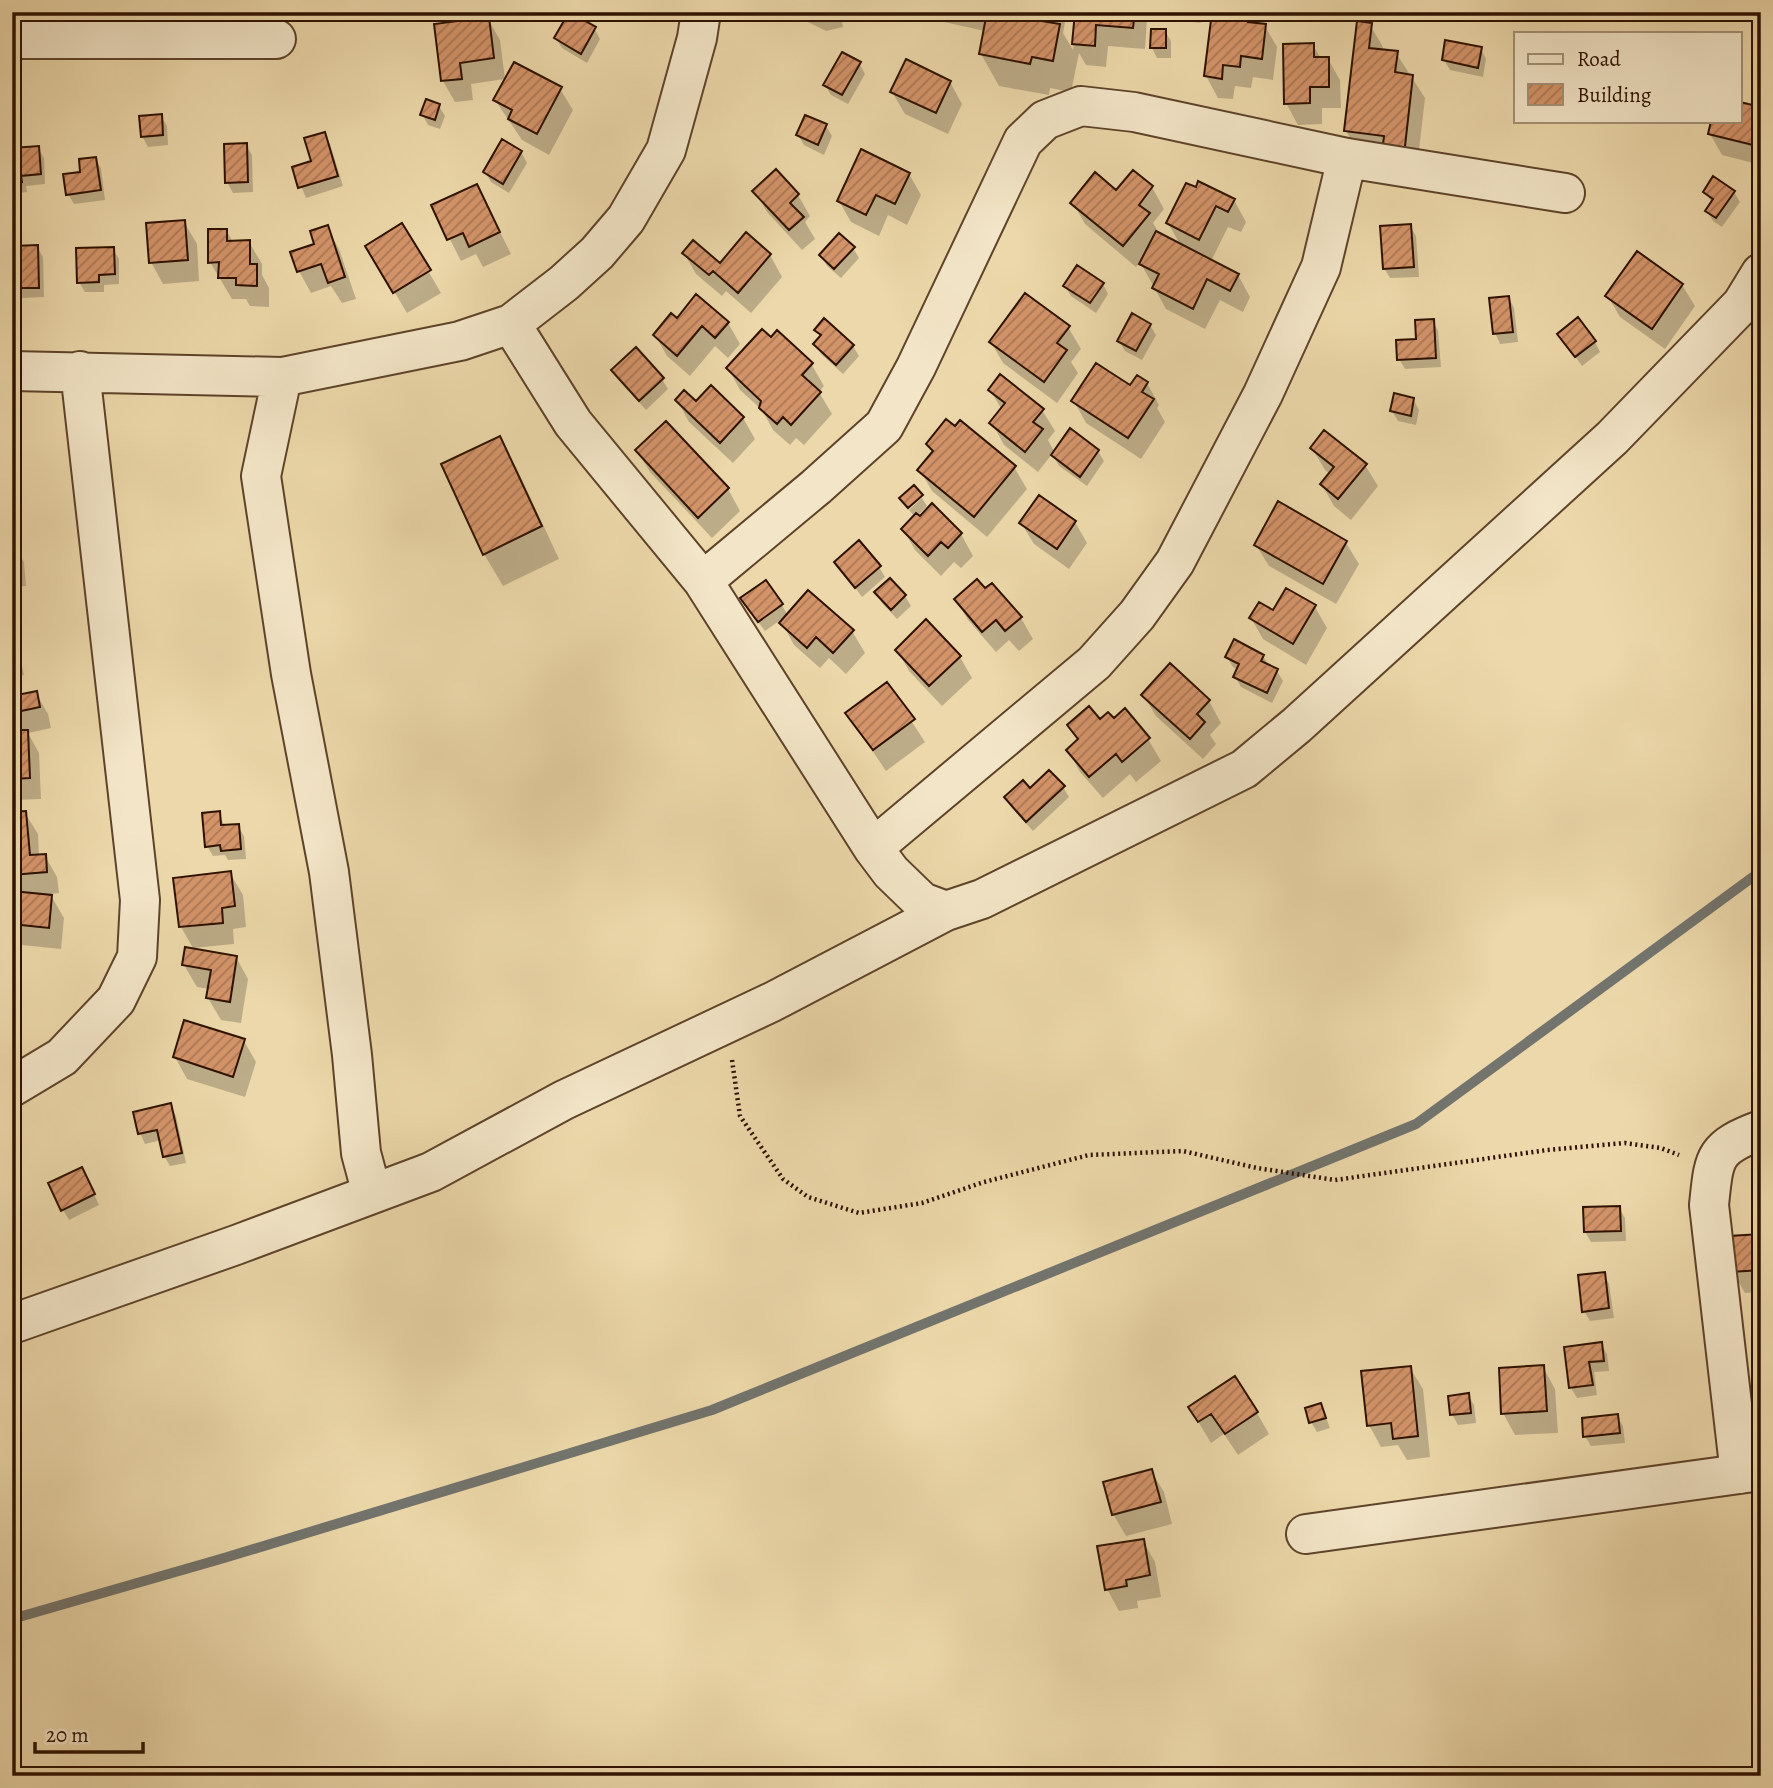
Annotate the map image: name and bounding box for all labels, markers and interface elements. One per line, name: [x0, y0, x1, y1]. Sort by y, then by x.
legend: [1514, 32, 1742, 122]
text: Road: [1577, 45, 1621, 73]
text: Building: [1577, 81, 1652, 109]
scale bar: [35, 1711, 144, 1755]
text: 20 m: [46, 1721, 89, 1749]

